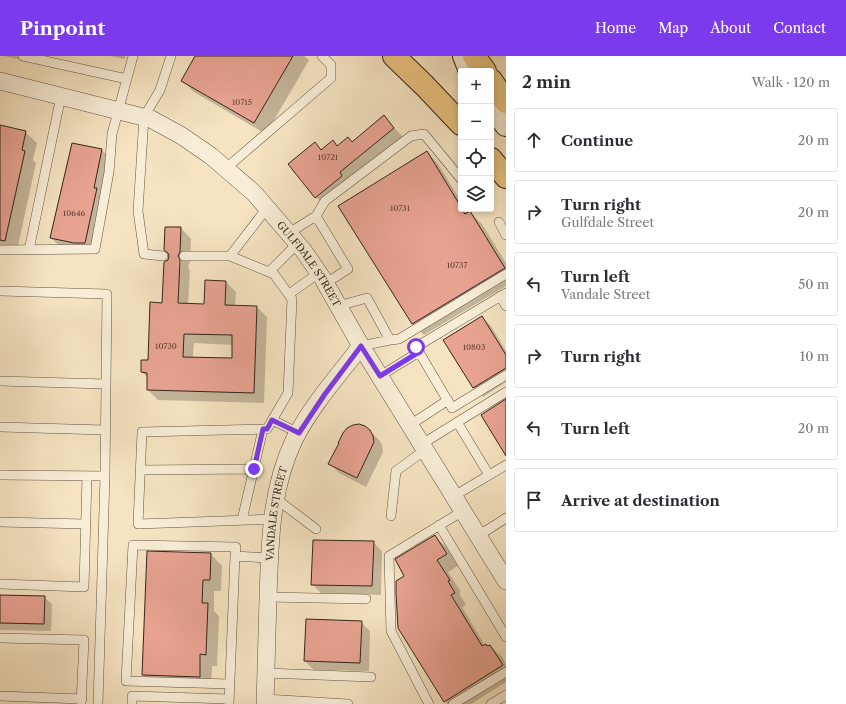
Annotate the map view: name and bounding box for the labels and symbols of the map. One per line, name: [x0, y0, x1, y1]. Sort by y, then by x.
house number: 10715: [232, 97, 252, 107]
house number: 10721: [318, 152, 339, 162]
house number: 10731: [390, 203, 411, 213]
house number: 10646: [63, 208, 86, 218]
street label: GULFDALE STREET: [274, 218, 344, 309]
house number: 10737: [447, 260, 467, 270]
route start: [407, 338, 425, 356]
house number: 10730: [155, 341, 177, 351]
house number: 10803: [463, 342, 485, 352]
route end: [245, 460, 263, 478]
street label: VANDALE STREET: [263, 464, 290, 562]

